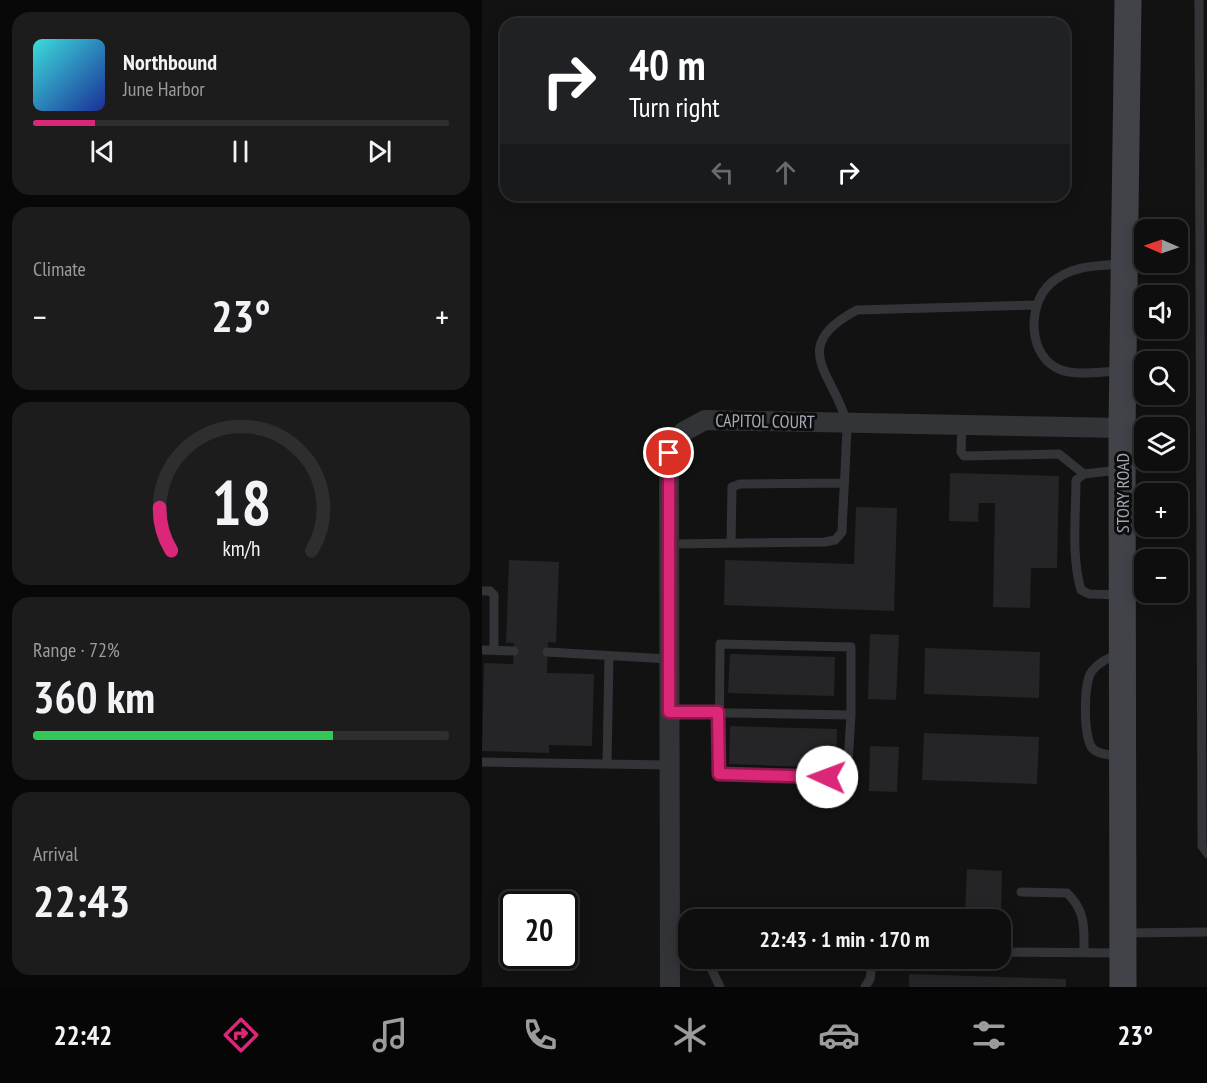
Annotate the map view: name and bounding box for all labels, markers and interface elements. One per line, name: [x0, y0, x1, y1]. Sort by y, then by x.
text: 40 m: [629, 37, 706, 92]
icon: right: [530, 42, 608, 120]
text: Northbound: [123, 48, 217, 76]
text: June Harbor: [123, 76, 205, 102]
text: Turn right: [629, 90, 720, 124]
icon: previous: [86, 135, 119, 168]
icon: pause: [224, 135, 257, 168]
icon: next: [363, 135, 396, 168]
icon: left: [706, 156, 739, 189]
icon: ahead: [769, 156, 802, 189]
icon: right: [832, 156, 865, 189]
north arrow: [1134, 219, 1188, 273]
map controls: [1134, 219, 1188, 603]
text: Climate: [33, 256, 86, 282]
button: sound: [1134, 285, 1188, 339]
text: 23°: [211, 286, 271, 344]
text: −: [33, 295, 47, 338]
text: +: [435, 295, 449, 338]
button: search: [1134, 351, 1188, 405]
street label: CAPITOL COURT: [715, 409, 815, 433]
button: layers: [1134, 417, 1188, 471]
pin: [643, 427, 694, 478]
icon: arrive: [652, 436, 685, 469]
street label: STORY ROAD: [1111, 453, 1134, 533]
text: 18: [211, 461, 271, 542]
button: +: [1134, 483, 1188, 537]
text: km/h: [222, 534, 260, 562]
button: −: [1134, 549, 1188, 603]
text: Range · 72%: [33, 637, 120, 663]
text: 360 km: [33, 667, 155, 725]
position arrow: [795, 745, 859, 809]
text: Arrival: [33, 841, 78, 867]
text: 22:43: [33, 871, 130, 929]
speed limit sign: 20: [500, 891, 578, 969]
text: 22:43 · 1 min · 170 m: [759, 925, 930, 953]
icon: directions: [220, 1014, 262, 1056]
icon: music: [369, 1014, 411, 1056]
icon: phone: [519, 1014, 561, 1056]
icon: climate: [669, 1014, 711, 1056]
icon: car: [818, 1014, 860, 1056]
icon: filters: [968, 1014, 1010, 1056]
text: 22:42: [54, 1018, 112, 1052]
text: 23°: [1117, 1018, 1153, 1052]

